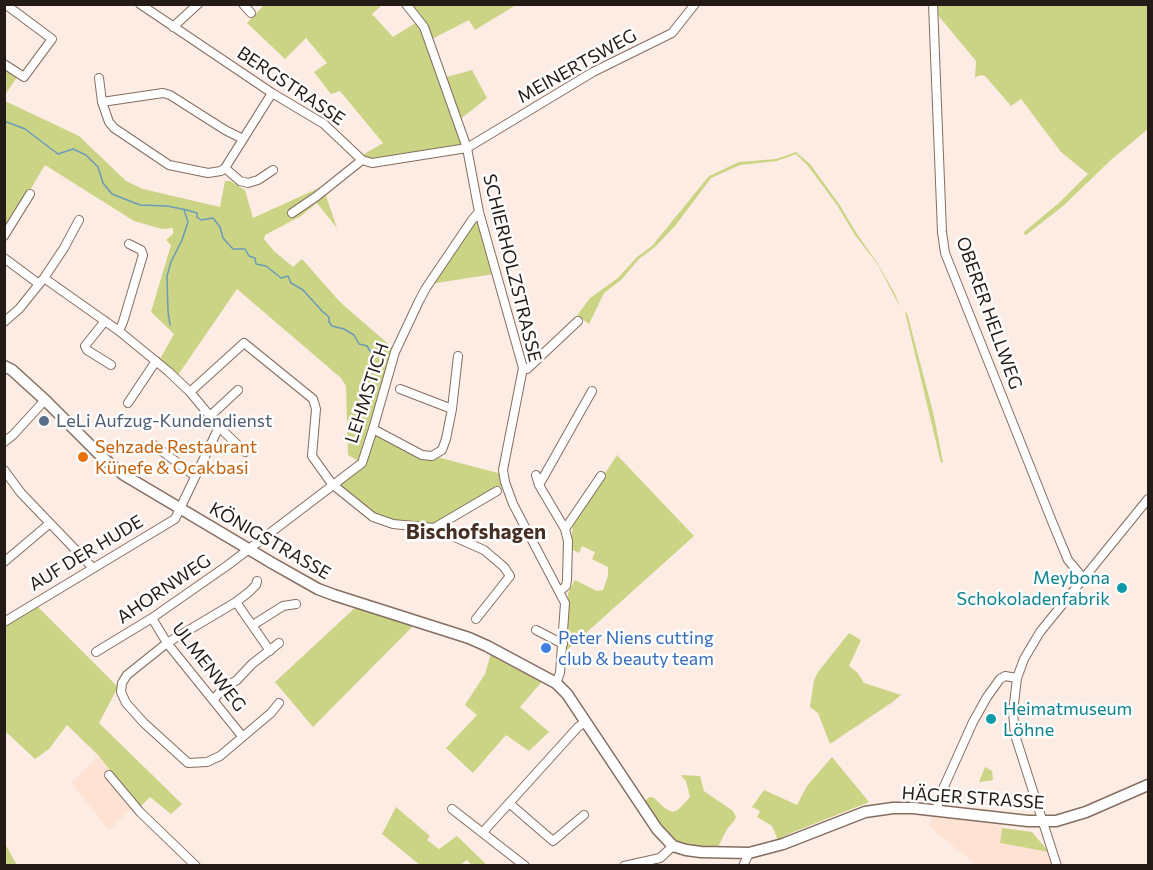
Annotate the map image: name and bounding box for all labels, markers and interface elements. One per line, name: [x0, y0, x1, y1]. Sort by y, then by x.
street label: MEINERTSWEG: [514, 24, 640, 108]
street label: BERGSTRASSE: [233, 42, 349, 130]
street label: SCHIERHOLZSTRASSE: [478, 172, 546, 364]
street label: OBERER HELLWEG: [951, 234, 1027, 392]
street label: LEHMSTICH: [341, 340, 393, 446]
place label: LeLi Aufzug-Kundendienst: [56, 410, 272, 432]
marker: LeLi Aufzug-Kundendienst: [37, 414, 51, 428]
place label: Sehzade Restaurant Künefe & Ocakbasi: [95, 436, 257, 478]
marker: Sehzade Restaurant Künefe & Ocakbasi: [76, 450, 90, 464]
street label: KÖNIGSTRASSE: [206, 498, 334, 584]
street label: AUF DER HUDE: [25, 511, 147, 595]
district label: Bischofshagen: [406, 519, 546, 545]
street label: AHORNWEG: [113, 550, 215, 628]
place label: Meybona Schokoladenfabrik: [957, 567, 1110, 610]
marker: Meybona Schokoladenfabrik: [1115, 581, 1129, 595]
street label: ULMENWEG: [167, 618, 251, 716]
place label: Peter Niens cutting club & beauty team: [558, 627, 714, 670]
marker: Peter Niens cutting club & beauty team: [539, 641, 553, 655]
place label: Heimatmuseum Löhne: [1003, 698, 1132, 740]
marker: Heimatmuseum Löhne: [984, 712, 998, 726]
street label: HÄGER STRASSE: [901, 782, 1045, 814]

